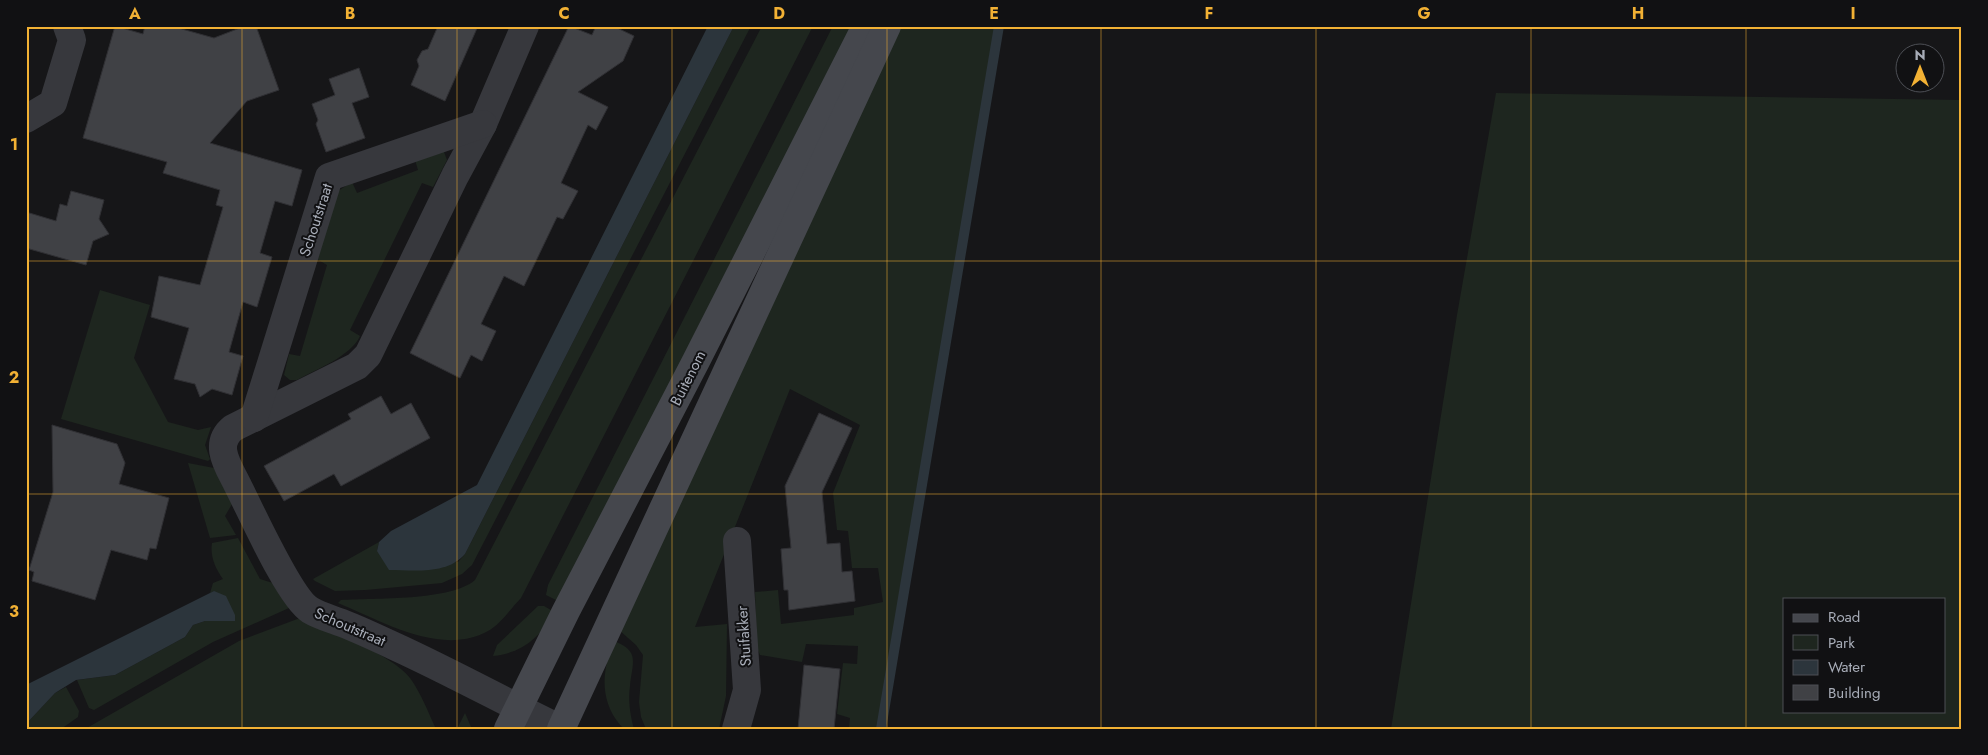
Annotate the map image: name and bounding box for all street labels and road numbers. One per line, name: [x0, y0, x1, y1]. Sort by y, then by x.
street label: Schoutstraat: [294, 180, 338, 259]
street label: Buitenom: [665, 347, 711, 409]
street label: Schoutstraat: [311, 602, 390, 652]
street label: Stuifakker: [731, 604, 757, 667]

